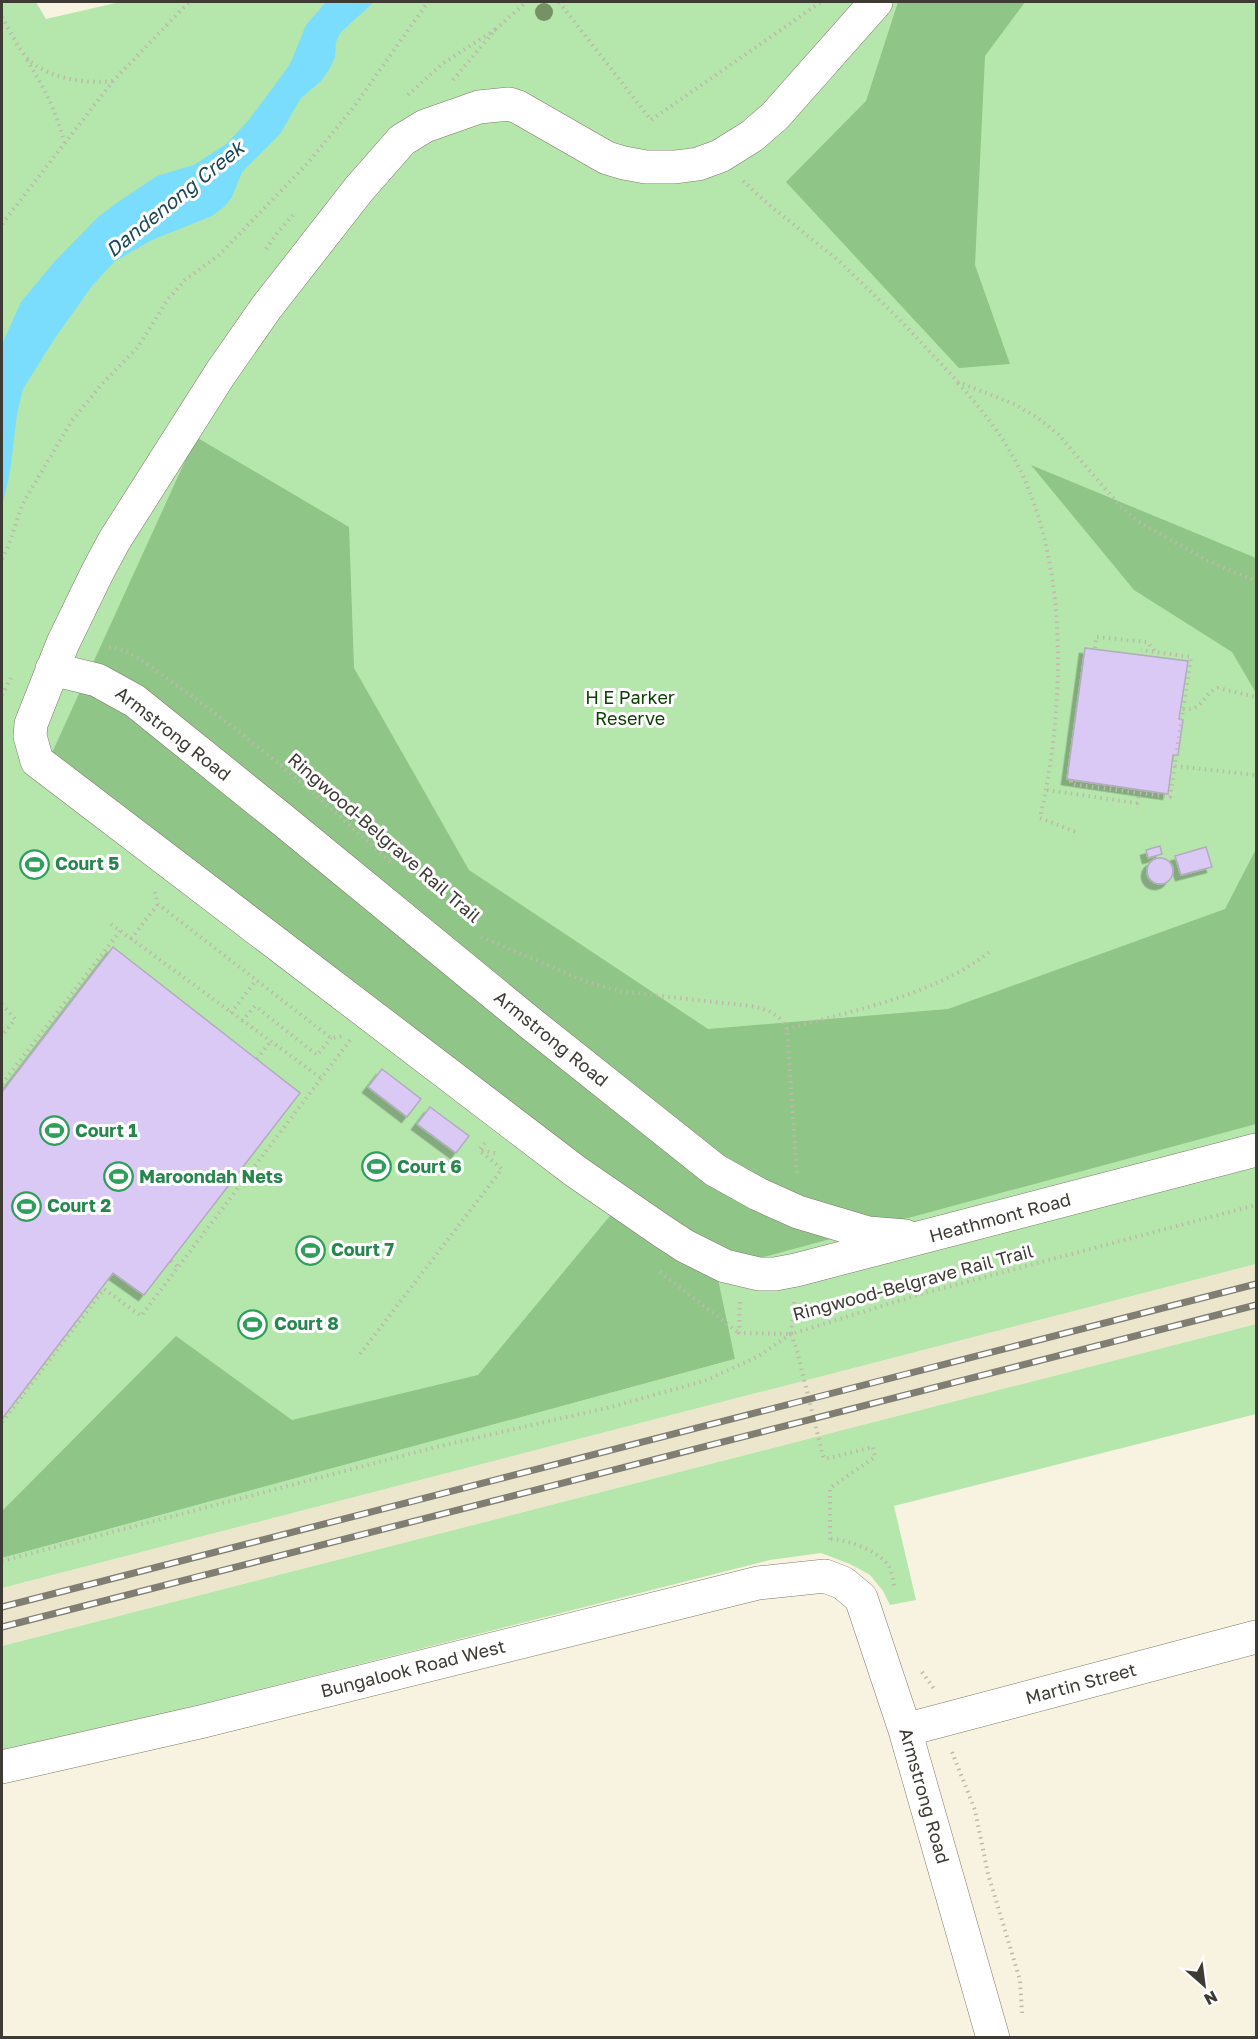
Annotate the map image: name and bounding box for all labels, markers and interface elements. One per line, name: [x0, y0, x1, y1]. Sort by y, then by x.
water label: Dandenong Creek: [100, 133, 251, 262]
street label: Armstrong Road: [112, 681, 236, 785]
park label: H E Parker Reserve: [585, 686, 675, 729]
street label: Ringwood-Belgrave Rail Trail: [284, 748, 486, 927]
sports icon: Court 5: [18, 848, 50, 880]
place label: Court 5: [55, 852, 119, 874]
street label: Armstrong Road: [490, 986, 613, 1091]
sports icon: Court 1: [38, 1115, 70, 1147]
place label: Court 1: [75, 1119, 138, 1141]
sports icon: Court 6: [360, 1151, 392, 1183]
place label: Court 6: [397, 1155, 462, 1177]
sports icon: Maroondah Nets: [102, 1161, 134, 1193]
place label: Maroondah Nets: [139, 1165, 283, 1187]
street label: Heathmont Road: [926, 1188, 1073, 1247]
sports icon: Court 2: [10, 1190, 42, 1222]
place label: Court 2: [47, 1194, 111, 1216]
sports icon: Court 7: [294, 1234, 326, 1266]
place label: Court 7: [331, 1238, 394, 1260]
street label: Ringwood-Belgrave Rail Trail: [790, 1239, 1036, 1325]
sports icon: Court 8: [237, 1308, 269, 1340]
place label: Court 8: [274, 1312, 339, 1334]
street label: Bungalook Road West: [318, 1634, 507, 1702]
street label: Martin Street: [1023, 1658, 1139, 1708]
street label: Armstrong Road: [895, 1725, 955, 1866]
north arrow: [1174, 1955, 1234, 2015]
text: N: [1201, 1987, 1221, 2010]

